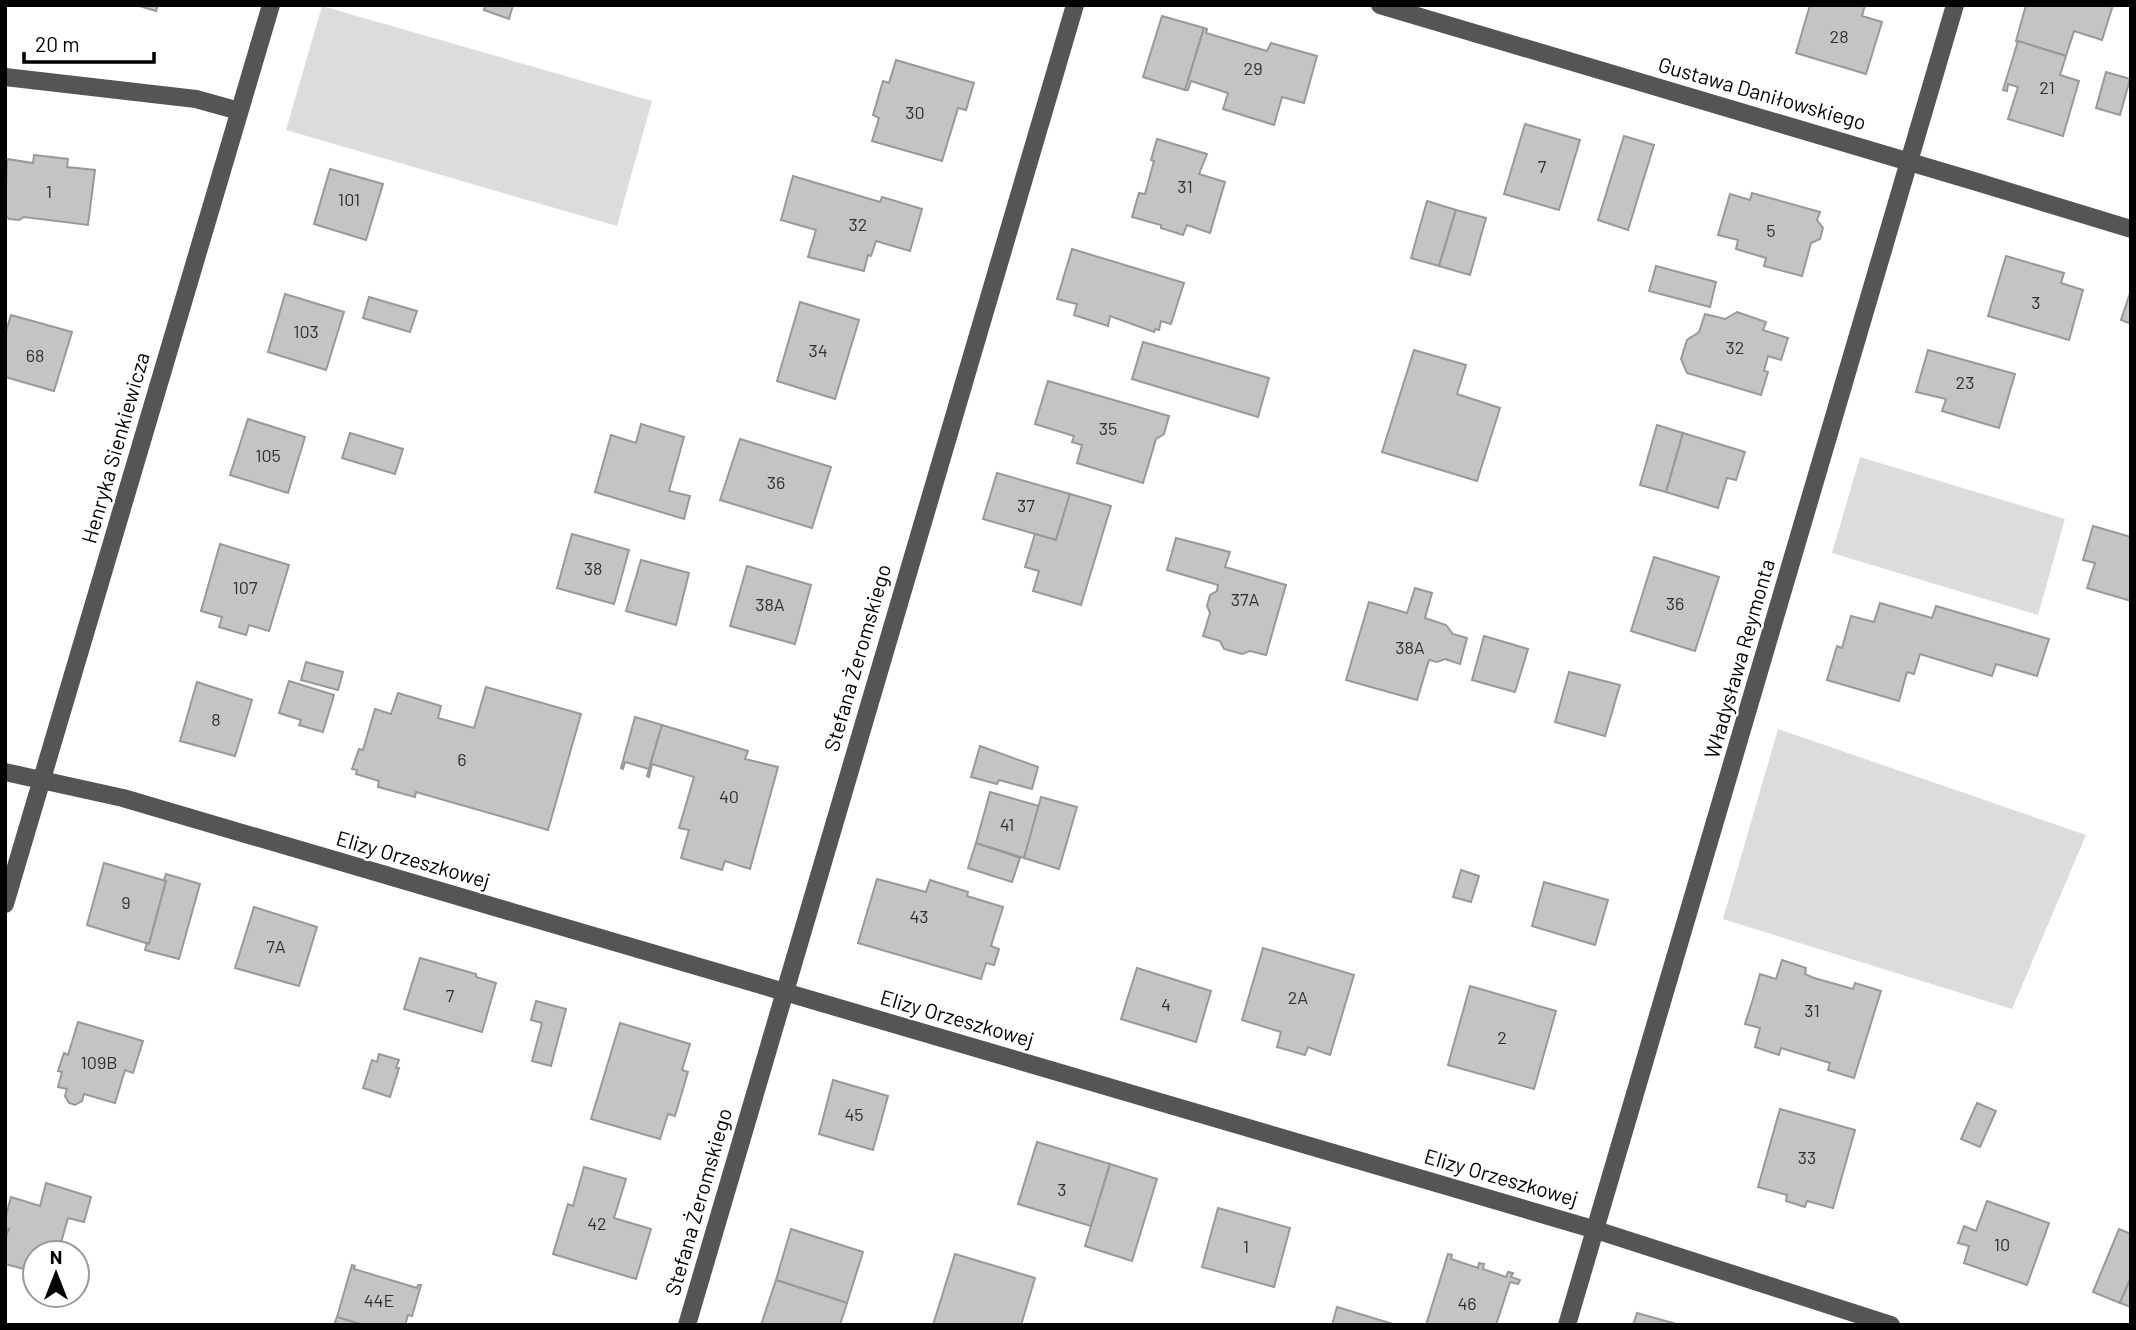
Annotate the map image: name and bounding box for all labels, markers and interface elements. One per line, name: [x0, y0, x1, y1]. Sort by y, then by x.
scale bar: [24, 21, 154, 65]
house number: 28: [1829, 25, 1849, 47]
text: 20 m: [35, 31, 80, 56]
street label: Gustawa Daniłowskiego: [1656, 51, 1869, 134]
house number: 29: [1243, 57, 1263, 79]
house number: 21: [2039, 76, 2055, 98]
house number: 30: [905, 101, 925, 123]
house number: 7: [1538, 155, 1547, 177]
house number: 31: [1177, 175, 1193, 197]
house number: 1: [46, 180, 52, 202]
house number: 101: [338, 188, 360, 210]
house number: 32: [849, 213, 867, 235]
house number: 5: [1766, 219, 1776, 241]
house number: 3: [2031, 291, 2041, 313]
house number: 103: [293, 320, 319, 342]
house number: 32: [1726, 336, 1744, 358]
house number: 34: [808, 339, 828, 361]
house number: 68: [26, 344, 44, 366]
street label: Henryka Sienkiewicza: [75, 349, 154, 546]
house number: 23: [1956, 371, 1974, 393]
house number: 35: [1099, 417, 1117, 439]
house number: 105: [255, 444, 281, 466]
house number: 36: [767, 471, 785, 493]
house number: 37: [1017, 494, 1035, 516]
street label: Władysława Reymonta: [1698, 556, 1779, 761]
house number: 38: [584, 557, 602, 579]
street label: Stefana Żeromskiego: [818, 561, 895, 754]
house number: 107: [233, 576, 258, 598]
house number: 37A: [1231, 588, 1259, 610]
house number: 36: [1666, 592, 1684, 614]
house number: 38A: [755, 593, 785, 615]
house number: 38A: [1395, 636, 1425, 658]
house number: 8: [211, 708, 221, 730]
house number: 6: [457, 748, 467, 770]
house number: 40: [719, 785, 739, 807]
house number: 41: [1000, 813, 1014, 835]
street label: Elizy Orzeszkowej: [334, 825, 493, 892]
house number: 9: [121, 891, 131, 913]
house number: 43: [909, 905, 929, 927]
house number: 7A: [266, 935, 286, 957]
house number: 7: [446, 984, 455, 1006]
street label: Elizy Orzeszkowej: [878, 984, 1037, 1051]
house number: 2A: [1288, 986, 1308, 1008]
house number: 4: [1161, 993, 1171, 1015]
house number: 31: [1804, 999, 1820, 1021]
house number: 2: [1497, 1026, 1507, 1048]
house number: 109B: [80, 1051, 118, 1073]
house number: 45: [844, 1103, 864, 1125]
street label: Stefana Żeromskiego: [659, 1105, 736, 1298]
street label: Elizy Orzeszkowej: [1422, 1143, 1581, 1210]
house number: 33: [1798, 1146, 1816, 1168]
house number: 3: [1057, 1178, 1067, 1200]
house number: 42: [587, 1212, 607, 1234]
house number: 10: [1994, 1233, 2010, 1255]
house number: 1: [1243, 1235, 1249, 1257]
north arrow: [21, 1239, 91, 1309]
text: N: [50, 1245, 62, 1268]
house number: 44E: [364, 1289, 394, 1311]
house number: 46: [1457, 1292, 1477, 1314]

